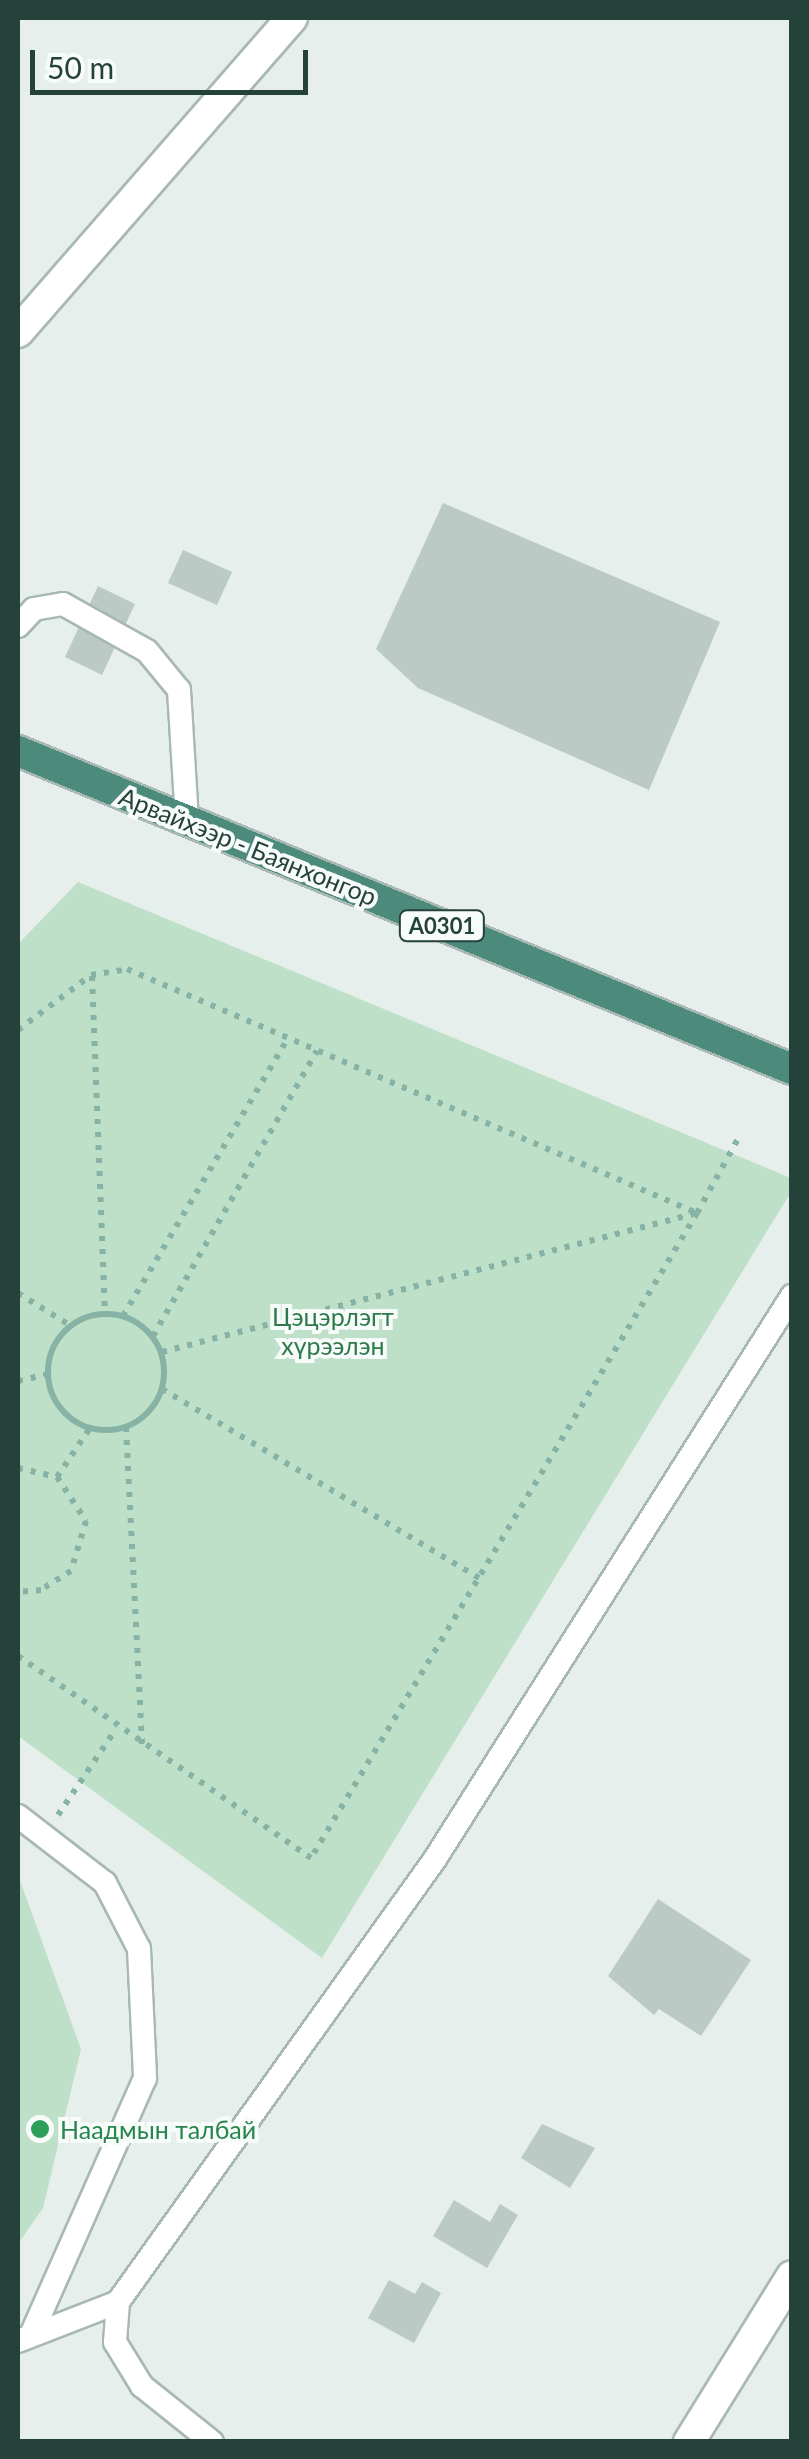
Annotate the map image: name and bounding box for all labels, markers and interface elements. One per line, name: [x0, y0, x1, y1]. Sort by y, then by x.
scale bar: [35, 30, 312, 92]
text: 50 m: [47, 49, 114, 85]
street label: Арвайхээр - Баянхонгор: [115, 781, 381, 911]
road number: A0301: [397, 909, 487, 943]
park label: Цэцэрлэгт хүрээлэн: [272, 1302, 394, 1361]
place label: Наадмын талбай: [60, 2114, 256, 2144]
marker: Наадмын талбай: [29, 2118, 51, 2140]

